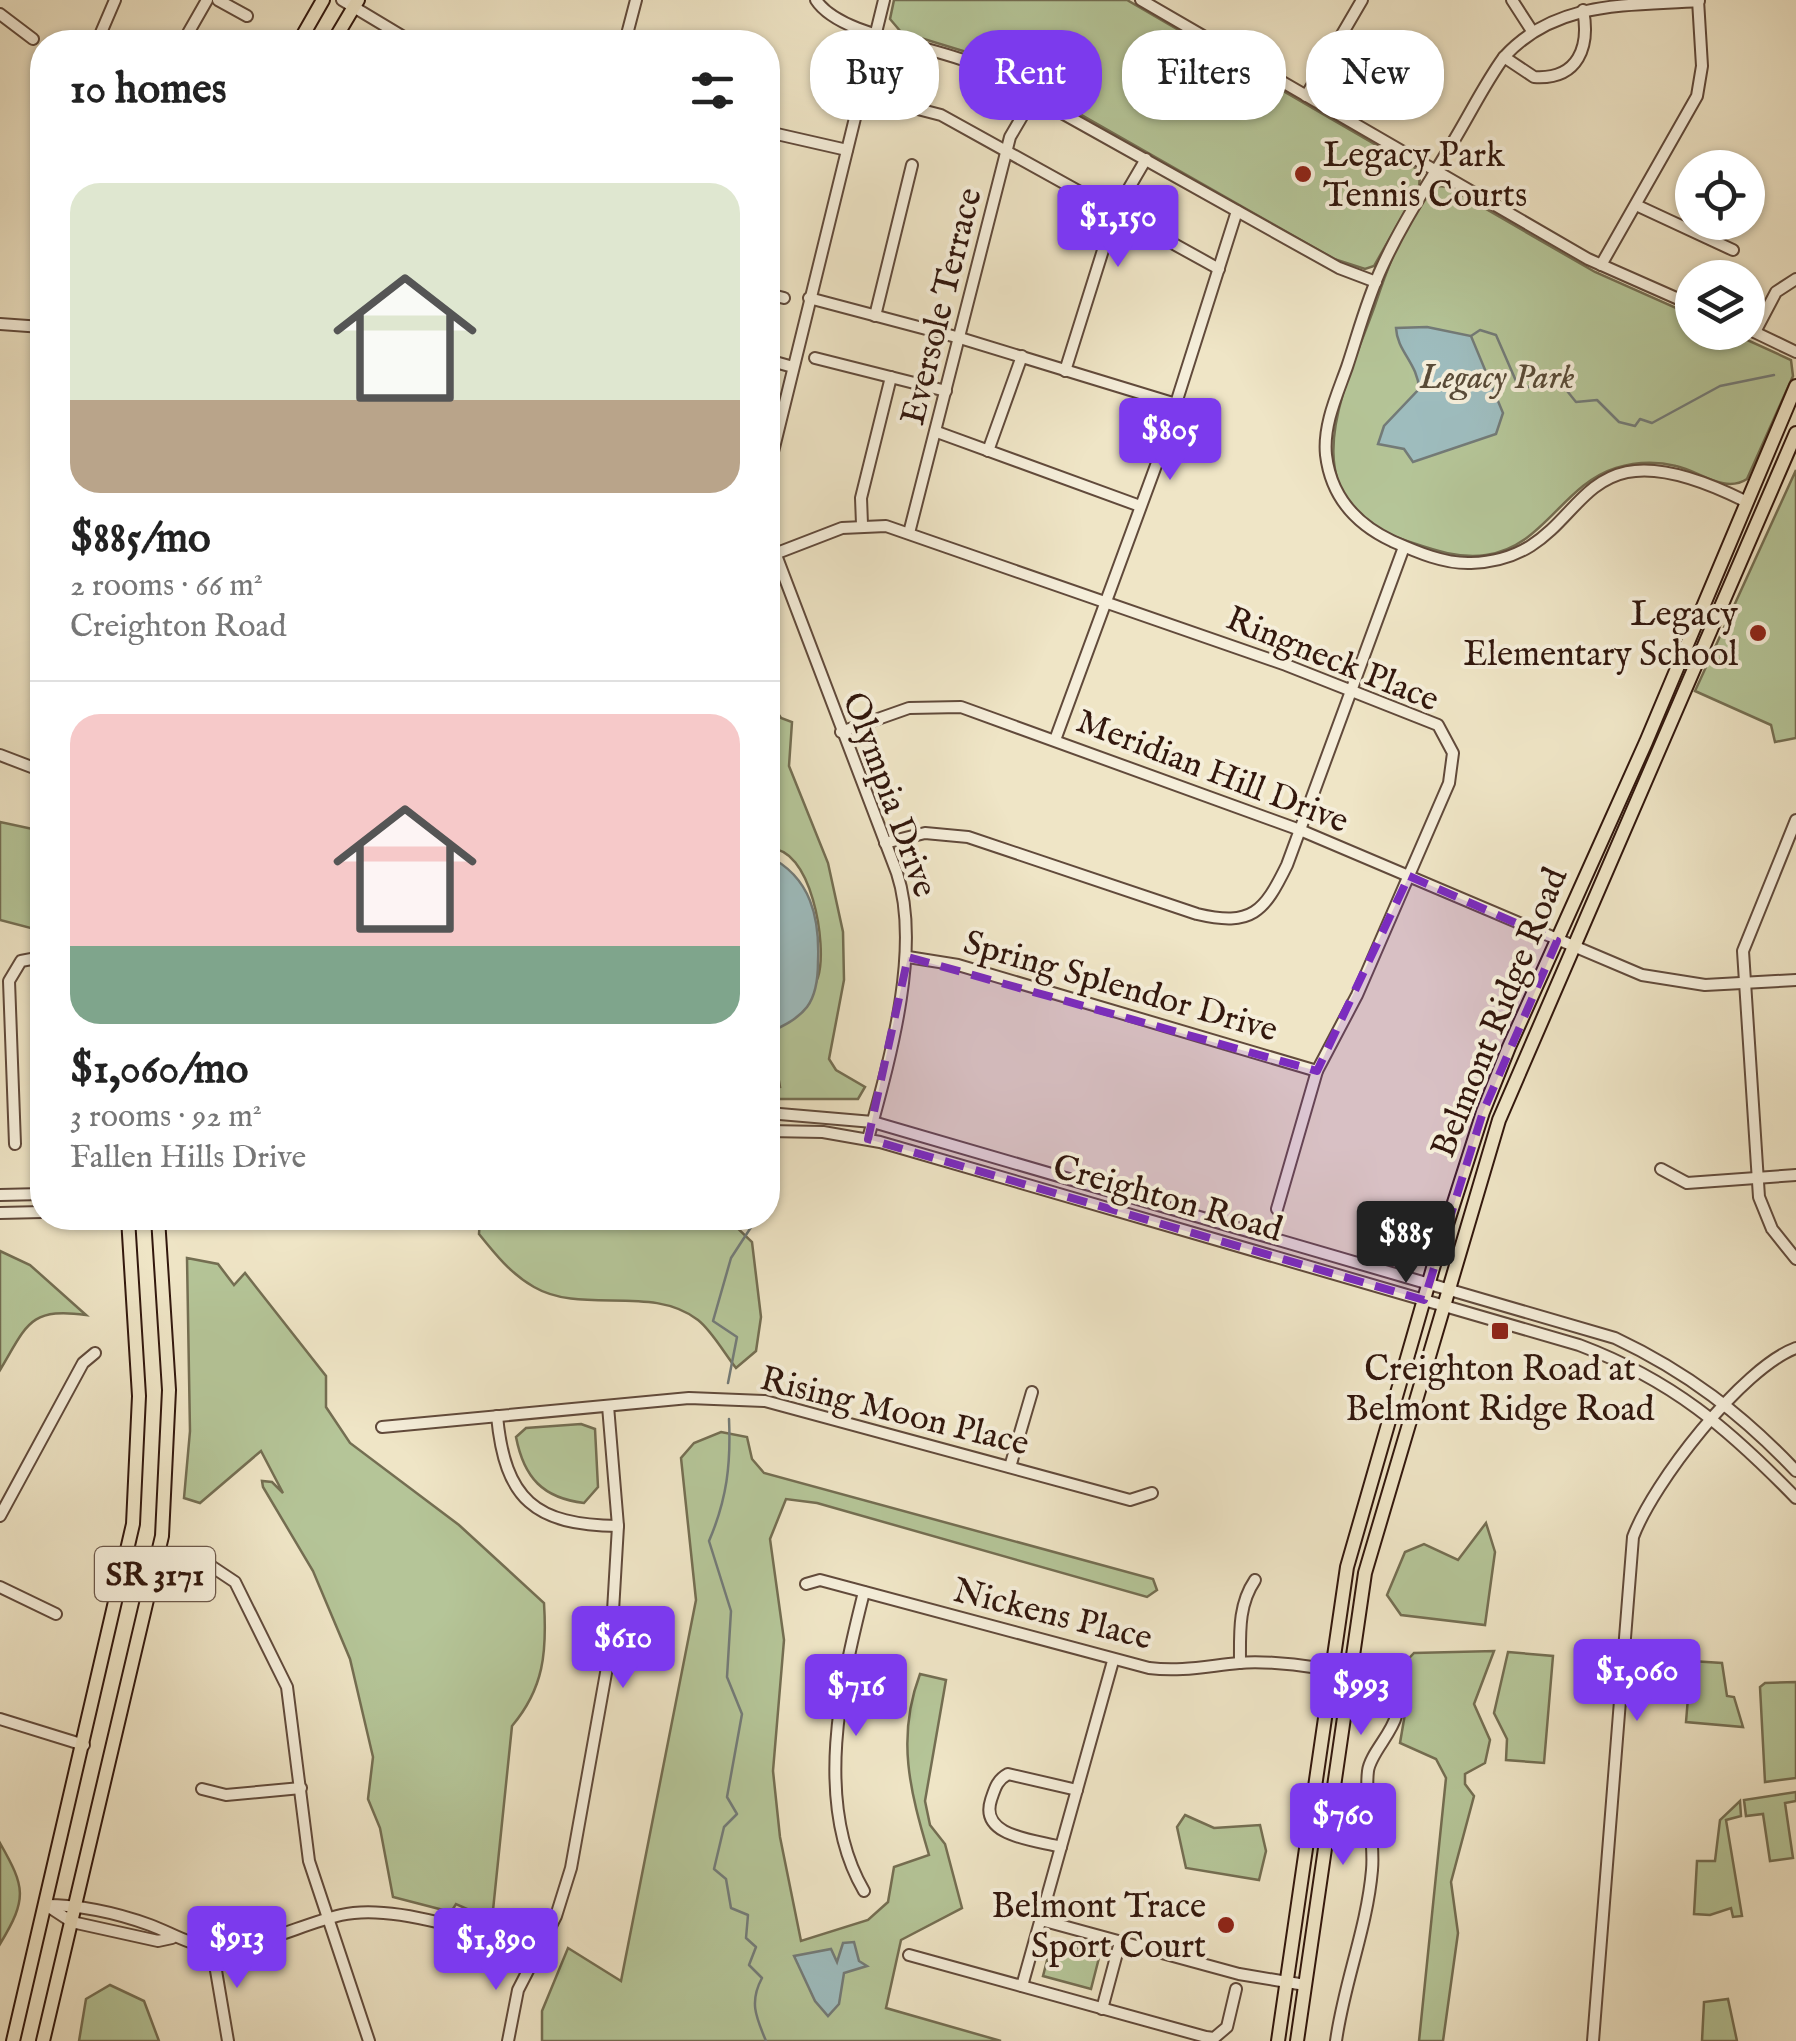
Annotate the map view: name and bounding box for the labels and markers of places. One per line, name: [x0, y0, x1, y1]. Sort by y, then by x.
place label: Legacy Park Tennis Courts: [1323, 134, 1527, 219]
marker: Legacy Park Tennis Courts: [1292, 163, 1314, 185]
pin: $1,150: [1037, 185, 1199, 270]
pin: $805: [1111, 398, 1229, 483]
place label: Legacy Elementary School: [1463, 593, 1739, 678]
marker: Legacy Elementary School: [1747, 622, 1769, 644]
pin: $885: [1347, 1201, 1465, 1286]
marker: Creighton Road at Belmont Ridge Road: [1489, 1320, 1511, 1342]
place label: Creighton Road at Belmont Ridge Road: [1346, 1348, 1655, 1433]
pin: $610: [564, 1606, 682, 1691]
pin: $1,060: [1556, 1639, 1718, 1724]
pin: $993: [1302, 1653, 1420, 1738]
pin: $716: [797, 1654, 915, 1739]
pin: $760: [1284, 1783, 1402, 1868]
place label: Belmont Trace Sport Court: [991, 1885, 1206, 1970]
pin: $913: [178, 1906, 296, 1991]
pin: $1,890: [415, 1908, 577, 1993]
marker: Belmont Trace Sport Court: [1215, 1914, 1237, 1936]

